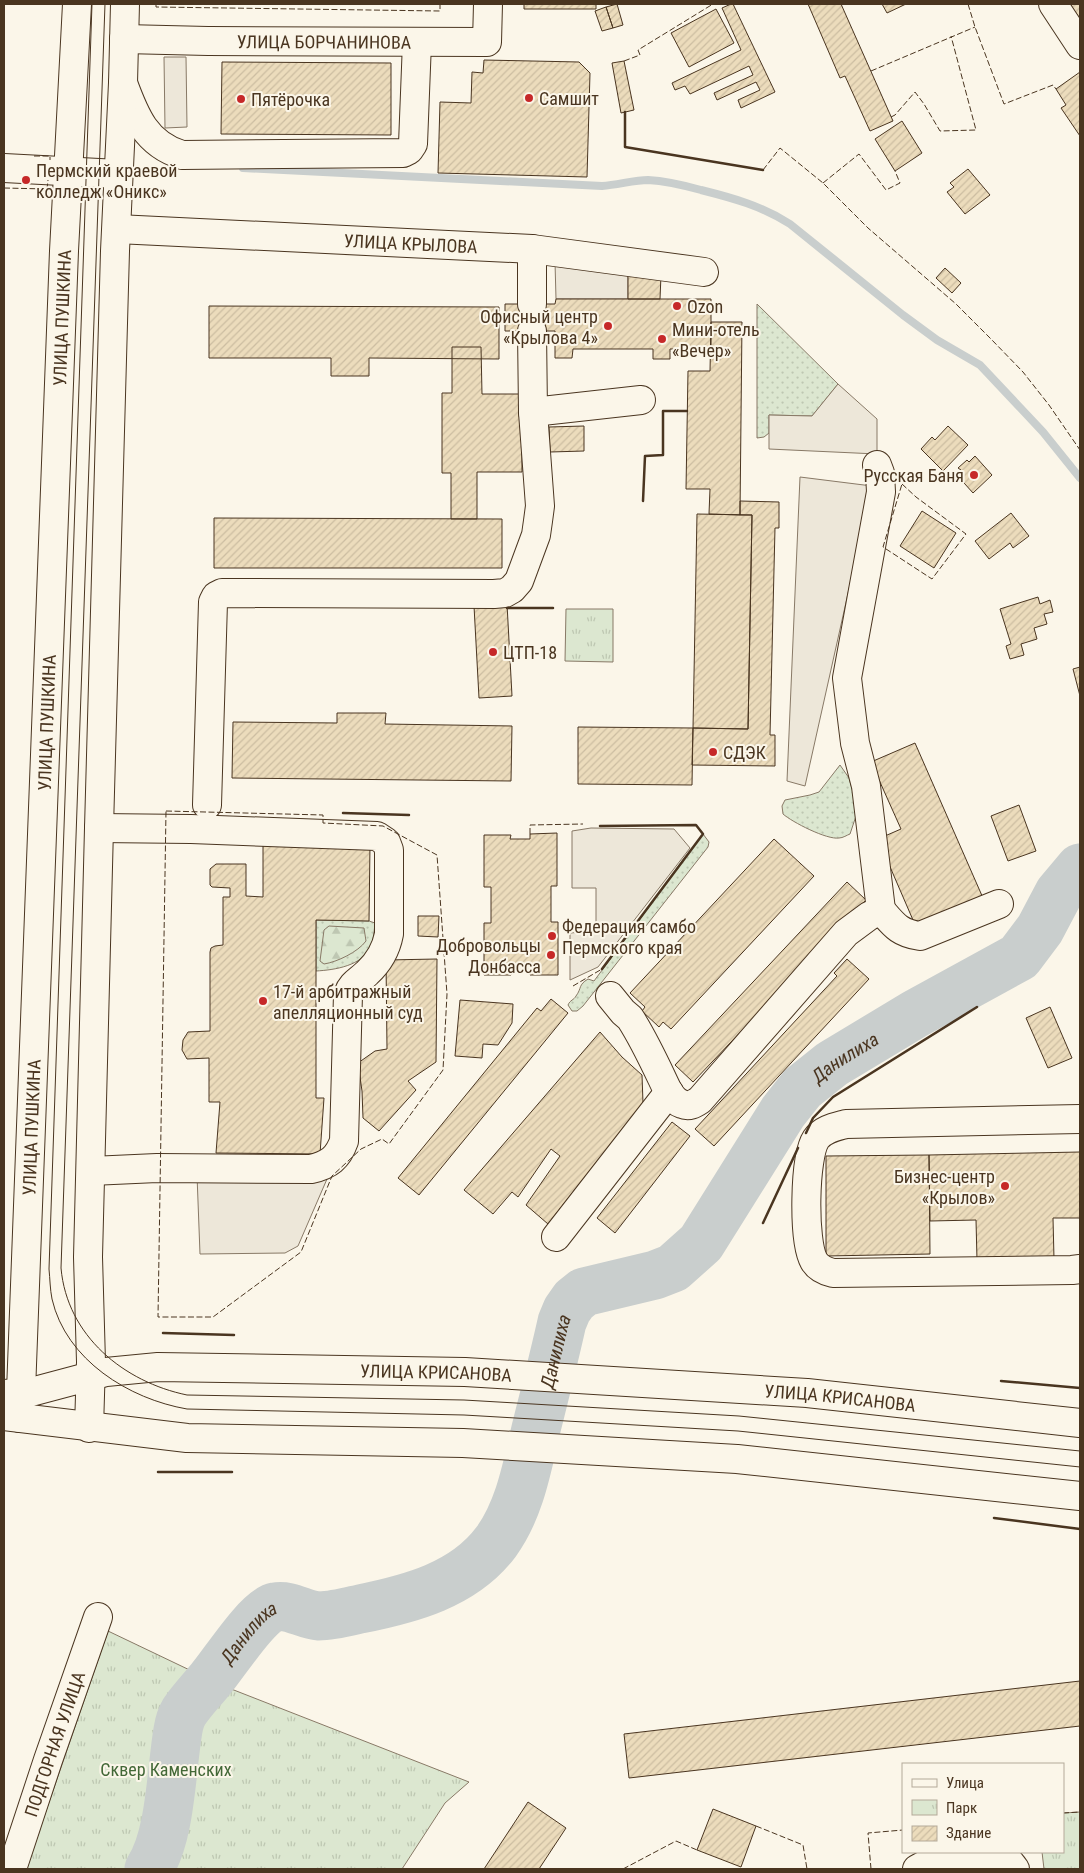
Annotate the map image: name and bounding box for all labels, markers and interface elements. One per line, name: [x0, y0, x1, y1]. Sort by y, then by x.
street label: УЛИЦА БОРЧАНИНОВА: [237, 31, 412, 52]
place label: Самшит: [539, 88, 599, 109]
place label: Пятёрочка: [251, 89, 330, 110]
marker: Самшит: [523, 92, 535, 104]
marker: Пятёрочка: [235, 93, 247, 105]
place label: Пермский краевой колледж «Оникс»: [36, 160, 177, 202]
marker: Пермский краевой колледж «Оникс»: [20, 174, 32, 186]
street label: УЛИЦА КРЫЛОВА: [343, 229, 479, 257]
street label: УЛИЦА ПУШКИНА: [48, 249, 75, 386]
place label: Ozon: [687, 296, 723, 317]
marker: Ozon: [671, 300, 683, 312]
place label: Офисный центр «Крылова 4»: [480, 306, 598, 348]
place label: Мини-отель «Вечер»: [672, 319, 760, 361]
marker: Офисный центр «Крылова 4»: [602, 320, 614, 332]
marker: Мини-отель «Вечер»: [656, 333, 668, 345]
place label: Русская Баня: [863, 465, 964, 486]
marker: Русская Баня: [968, 469, 980, 481]
place label: ЦТП-18: [503, 642, 557, 663]
marker: ЦТП-18: [487, 646, 499, 658]
street label: УЛИЦА ПУШКИНА: [33, 653, 59, 791]
place label: СДЭК: [723, 742, 766, 763]
marker: СДЭК: [707, 746, 719, 758]
place label: Федерация самбо Пермского края: [562, 916, 696, 958]
marker: Федерация самбо Пермского края: [546, 930, 558, 942]
place label: Добровольцы Донбасса: [436, 935, 541, 977]
marker: Добровольцы Донбасса: [545, 949, 557, 961]
place label: 17-й арбитражный апелляционный суд: [273, 981, 423, 1023]
marker: 17-й арбитражный апелляционный суд: [257, 995, 269, 1007]
water label: Данилиха: [805, 1027, 883, 1089]
street label: УЛИЦА ПУШКИНА: [18, 1058, 44, 1196]
place label: Бизнес-центр «Крылов»: [894, 1166, 995, 1208]
marker: Бизнес-центр «Крылов»: [999, 1180, 1011, 1192]
water label: Данилиха: [535, 1310, 576, 1393]
street label: УЛИЦА КРИСАНОВА: [360, 1360, 513, 1385]
street label: УЛИЦА КРИСАНОВА: [764, 1380, 917, 1415]
water label: Данилиха: [214, 1596, 281, 1670]
street label: ПОДГОРНАЯ УЛИЦА: [20, 1668, 89, 1819]
park label: Сквер Каменских: [100, 1759, 232, 1780]
legend: [902, 1763, 1064, 1853]
text: Улица: [946, 1774, 984, 1792]
text: Парк: [946, 1799, 977, 1817]
text: Здание: [946, 1824, 991, 1842]

